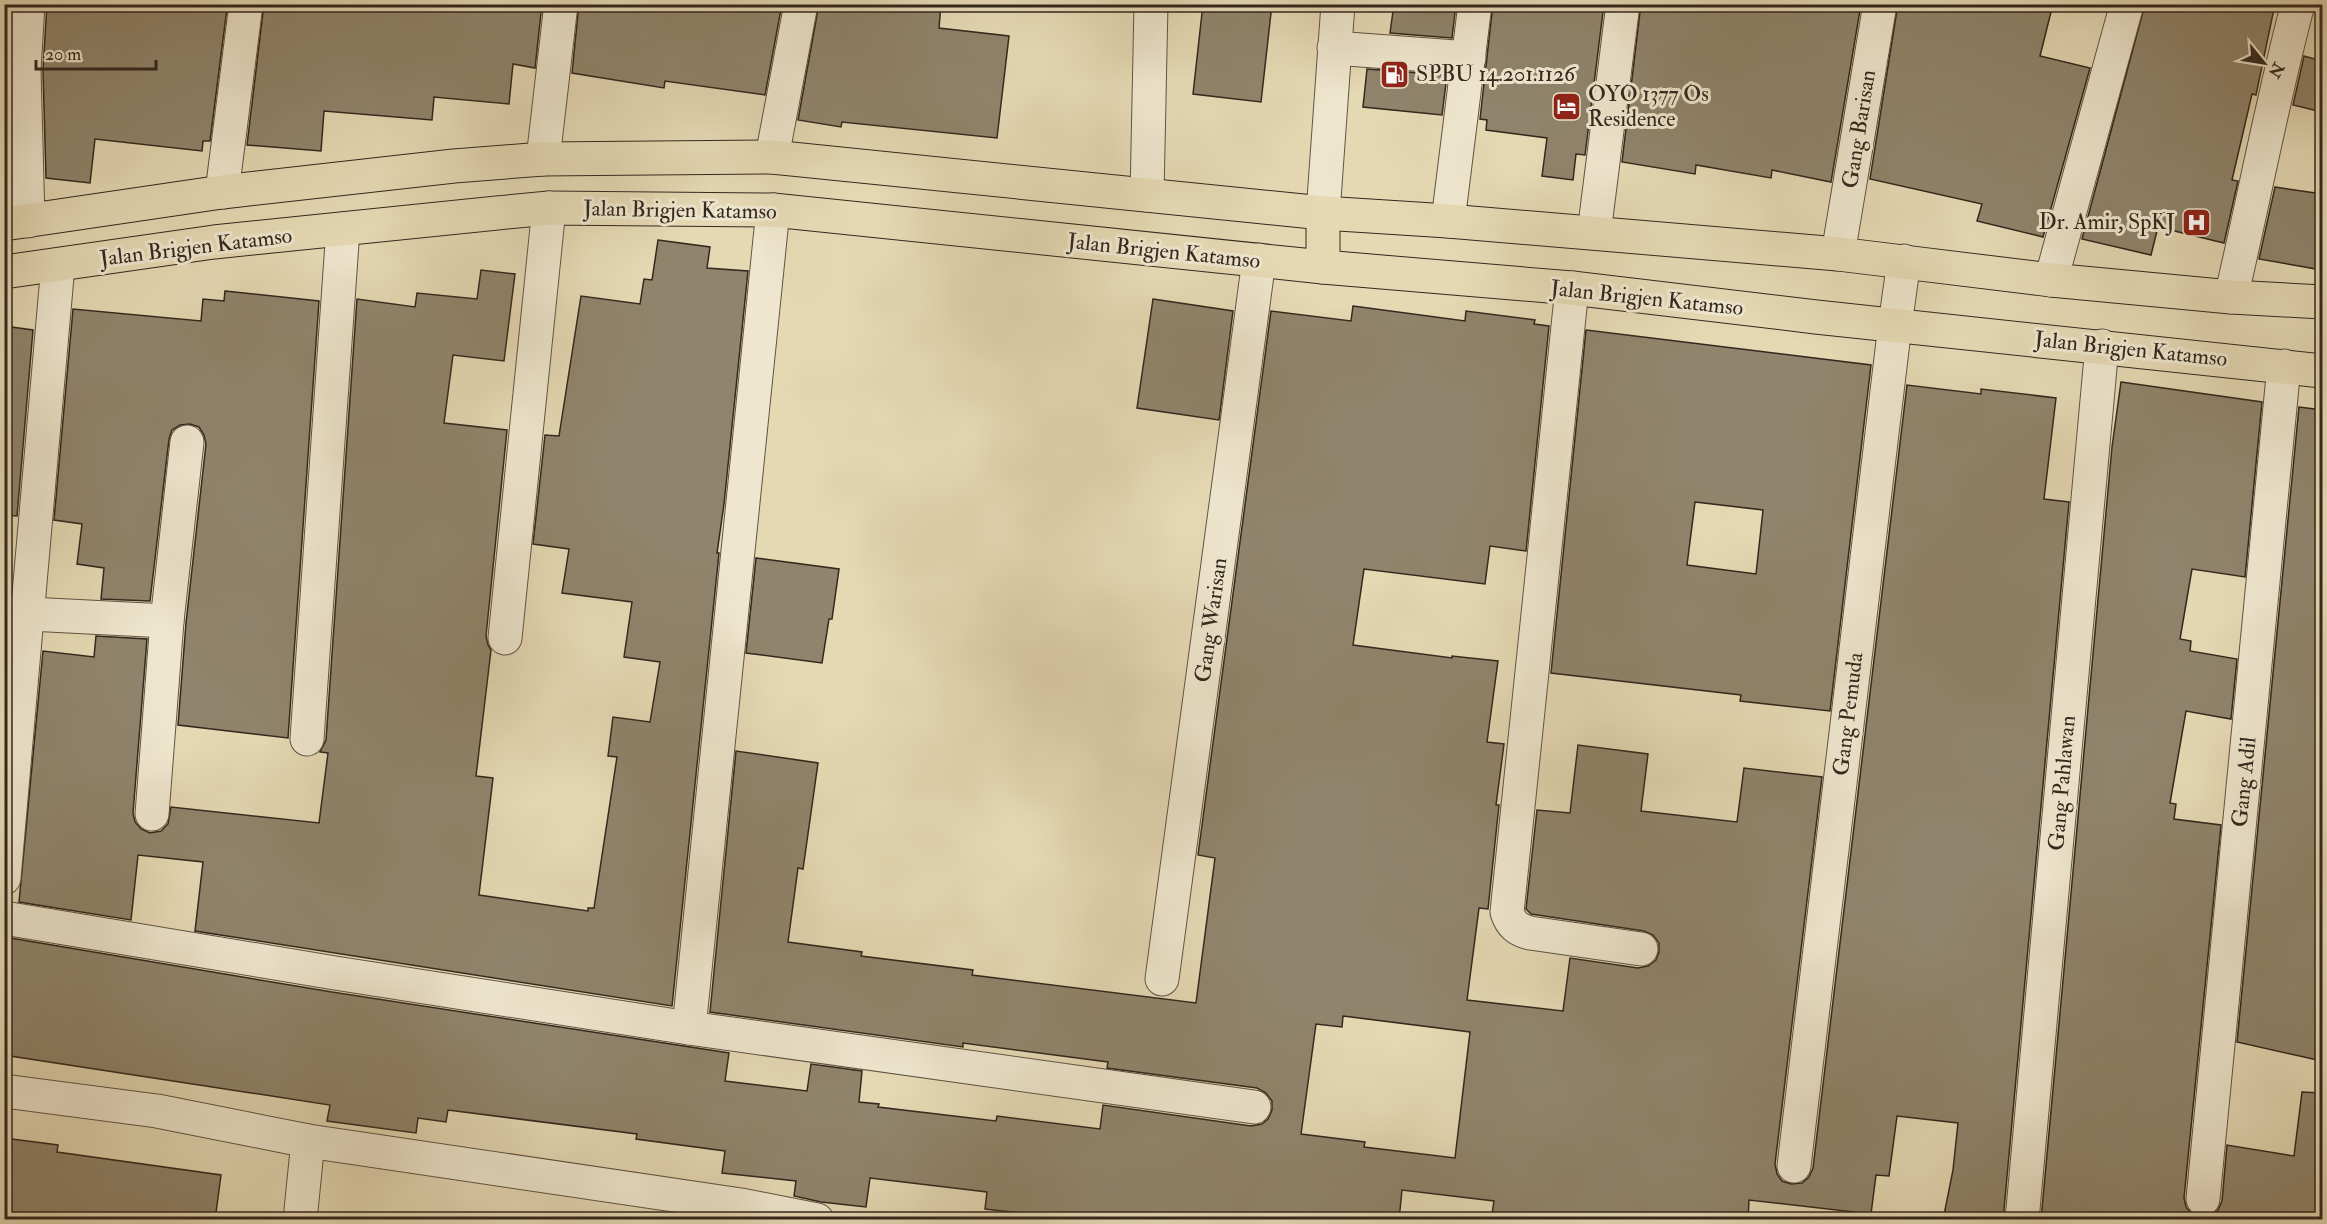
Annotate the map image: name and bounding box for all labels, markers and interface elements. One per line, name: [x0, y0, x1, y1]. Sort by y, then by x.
scale bar: [36, 33, 156, 71]
north arrow: [2234, 33, 2294, 93]
text: 20 m: [45, 43, 81, 66]
fuel station icon: SPBU 14.201.1126: [1379, 58, 1411, 90]
text: N: [2264, 58, 2289, 82]
place label: SPBU 14.201.1126: [1416, 60, 1577, 88]
street label: Gang Barisan: [1836, 68, 1882, 190]
place label: OYO 1377 Os Residence: [1588, 80, 1709, 133]
hotel icon: OYO 1377 Os Residence: [1551, 91, 1583, 123]
street label: Jalan Brigjen Katamso: [582, 194, 777, 226]
hospital icon: Dr. Amir, SpKJ: [2180, 206, 2212, 238]
place label: Dr. Amir, SpKJ: [2039, 208, 2175, 237]
street label: Jalan Brigjen Katamso: [97, 221, 294, 273]
street label: Jalan Brigjen Katamso: [1065, 227, 1262, 275]
street label: Jalan Brigjen Katamso: [1548, 274, 1745, 322]
street label: Jalan Brigjen Katamso: [2032, 325, 2229, 373]
street label: Gang Warisan: [1188, 556, 1234, 684]
street label: Gang Pemuda: [1827, 650, 1870, 777]
street label: Gang Pahlawan: [2042, 714, 2082, 852]
street label: Gang Adil: [2225, 735, 2263, 829]

